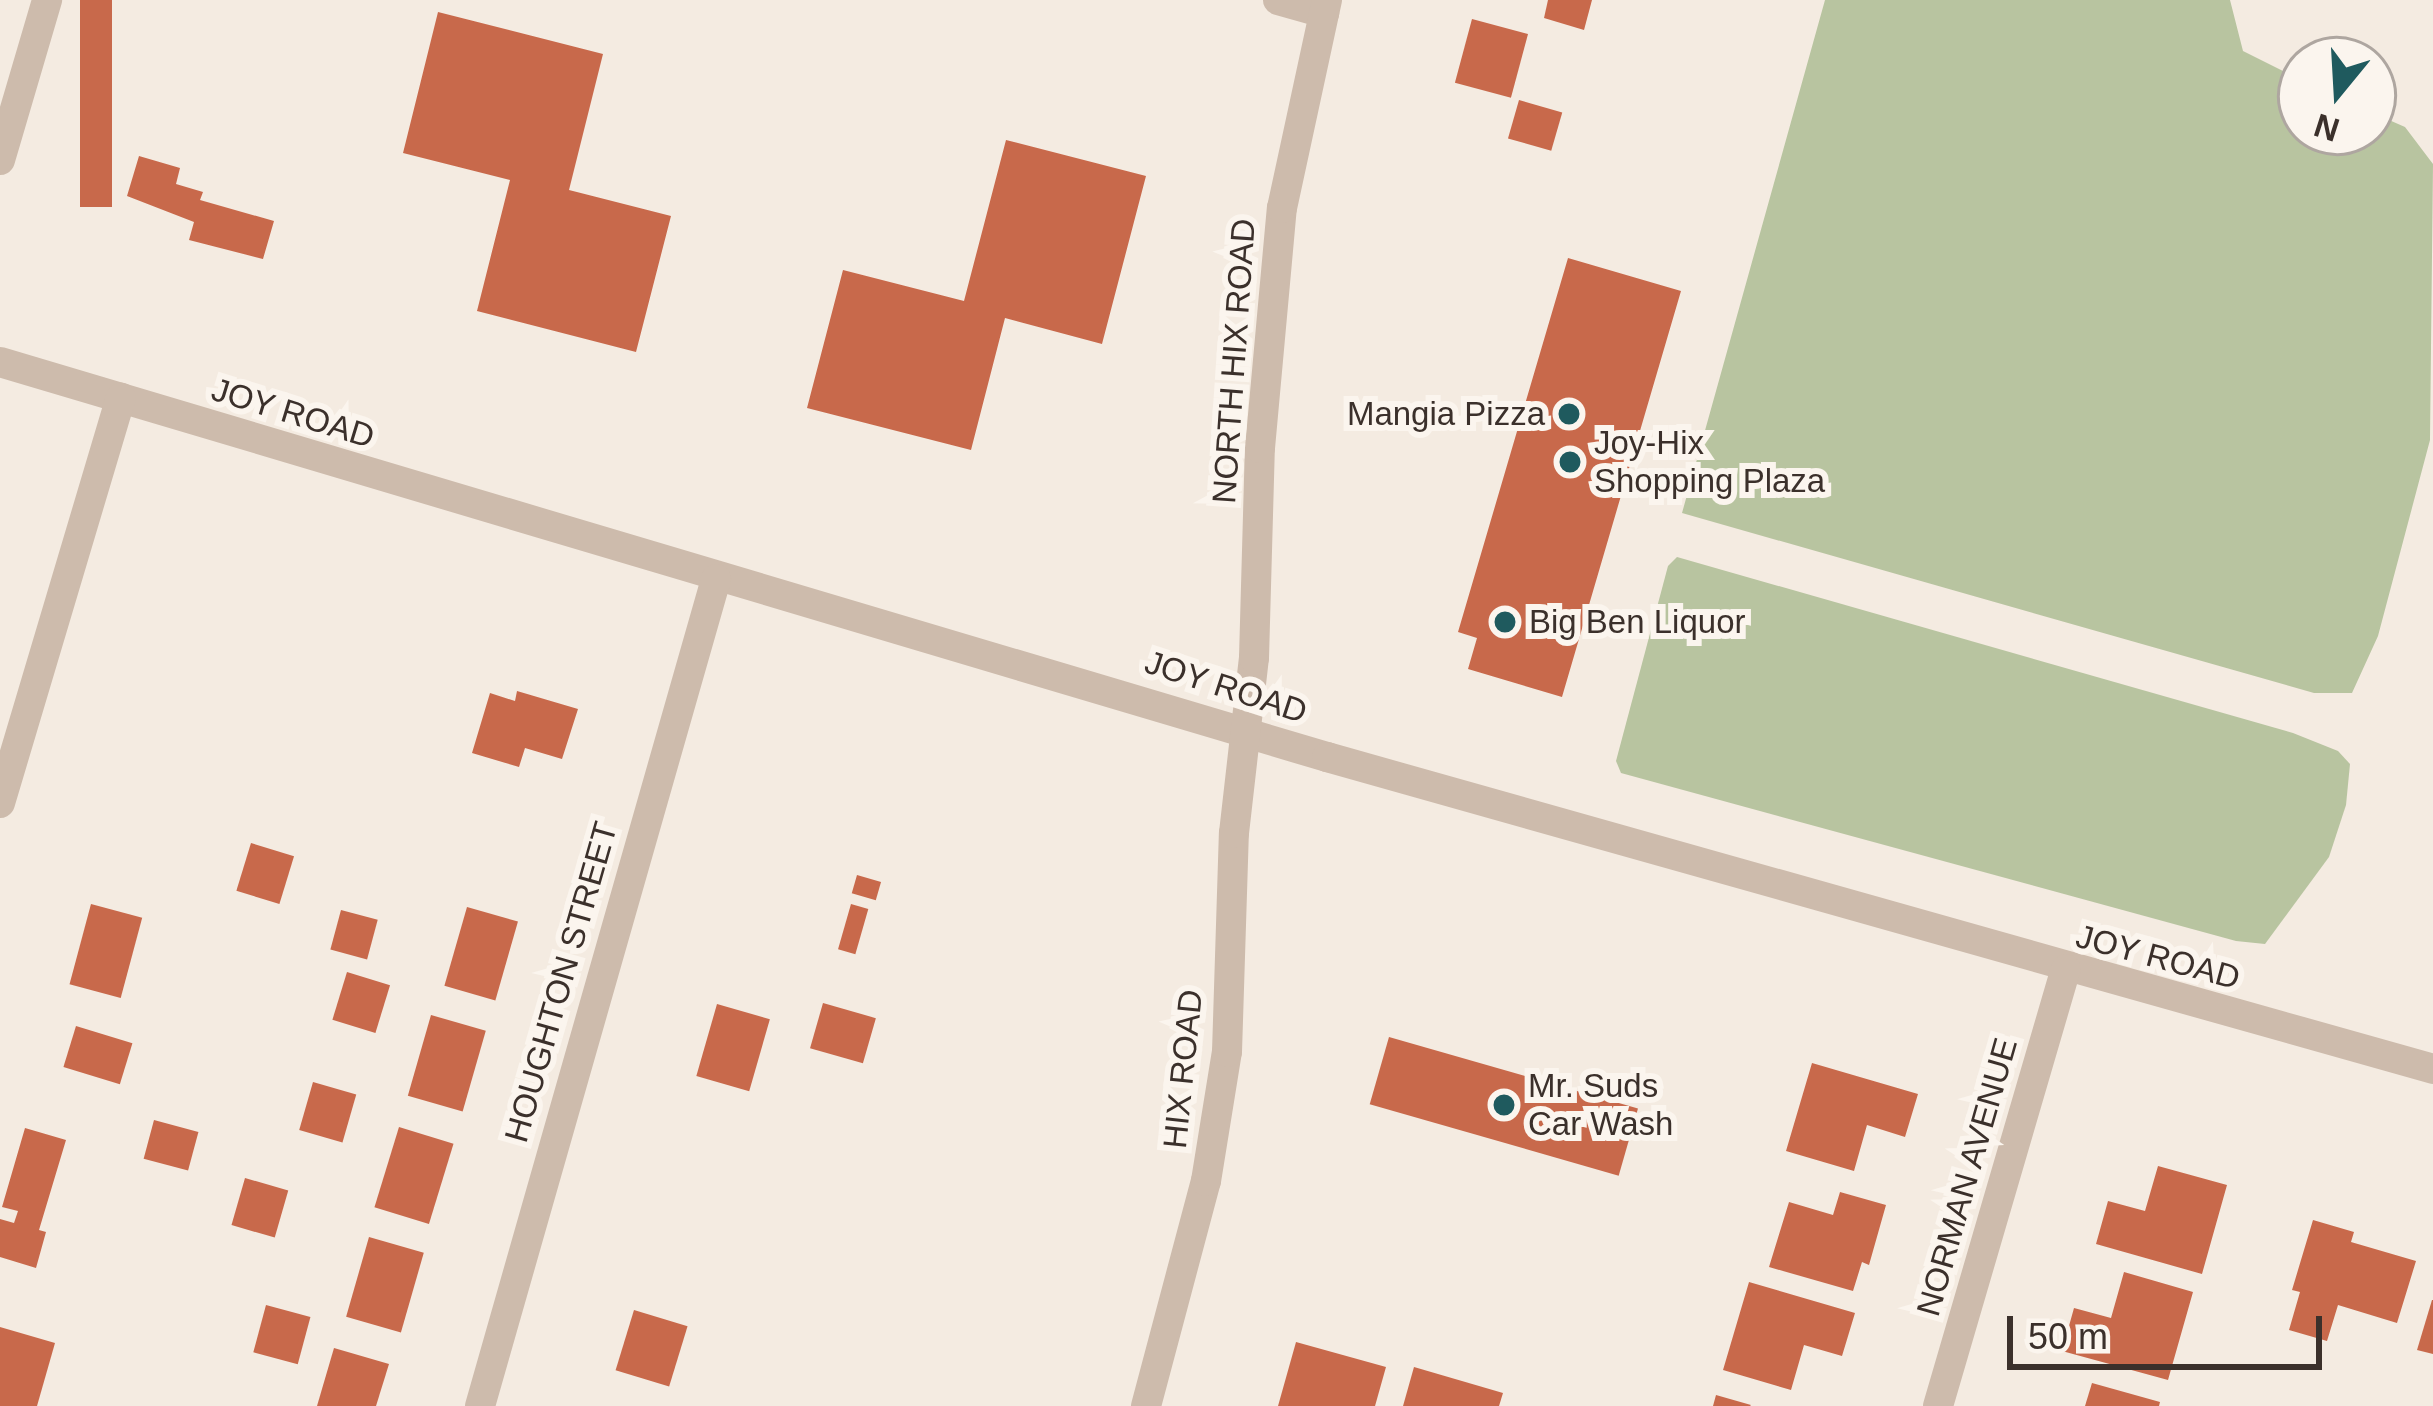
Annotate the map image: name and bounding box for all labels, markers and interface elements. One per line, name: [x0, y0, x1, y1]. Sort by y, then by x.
north arrow: [2277, 36, 2397, 156]
text: N: [2310, 107, 2344, 149]
street label: NORTH HIX ROAD: [1204, 217, 1264, 505]
street label: JOY ROAD: [207, 369, 379, 457]
place label: Mangia Pizza: [1347, 394, 1545, 434]
marker: Mangia Pizza: [1556, 401, 1582, 427]
place label: Joy-Hix Shopping Plaza: [1594, 423, 1825, 501]
marker: Joy-Hix Shopping Plaza: [1557, 449, 1583, 475]
place label: Big Ben Liquor: [1529, 602, 1745, 642]
marker: Big Ben Liquor: [1492, 609, 1518, 635]
street label: JOY ROAD: [1140, 642, 1312, 732]
street label: HOUGHTON STREET: [496, 817, 626, 1147]
street label: JOY ROAD: [2071, 916, 2245, 998]
street label: HIX ROAD: [1155, 988, 1211, 1150]
street label: NORMAN AVENUE: [1908, 1033, 2026, 1321]
place label: Mr. Suds Car Wash: [1528, 1066, 1673, 1144]
marker: Mr. Suds Car Wash: [1491, 1092, 1517, 1118]
scale bar: [2013, 1292, 2328, 1366]
text: 50 m: [2028, 1316, 2108, 1357]

